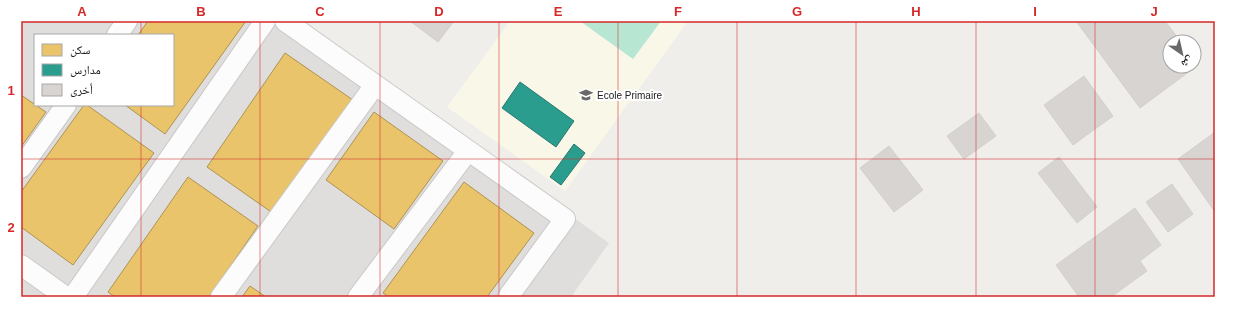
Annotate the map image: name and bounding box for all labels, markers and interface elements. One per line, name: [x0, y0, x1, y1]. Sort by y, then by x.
text: A: [77, 4, 87, 19]
text: B: [196, 4, 206, 19]
text: C: [315, 4, 325, 19]
text: D: [434, 4, 444, 19]
text: E: [554, 4, 563, 19]
text: F: [674, 4, 682, 19]
text: G: [792, 4, 802, 19]
text: H: [911, 4, 921, 19]
text: I: [1033, 4, 1037, 19]
text: J: [1150, 4, 1158, 19]
legend: [34, 34, 174, 106]
north arrow: [1162, 34, 1202, 74]
text: سكن: [70, 43, 91, 57]
text: ش: [1178, 52, 1196, 71]
text: مدارس: [70, 63, 101, 77]
text: 1: [7, 83, 15, 98]
text: أخرى: [70, 83, 93, 97]
school or university icon: Ecole Primaire: [578, 87, 594, 103]
place label: Ecole Primaire: [597, 90, 662, 101]
text: 2: [7, 220, 15, 235]

